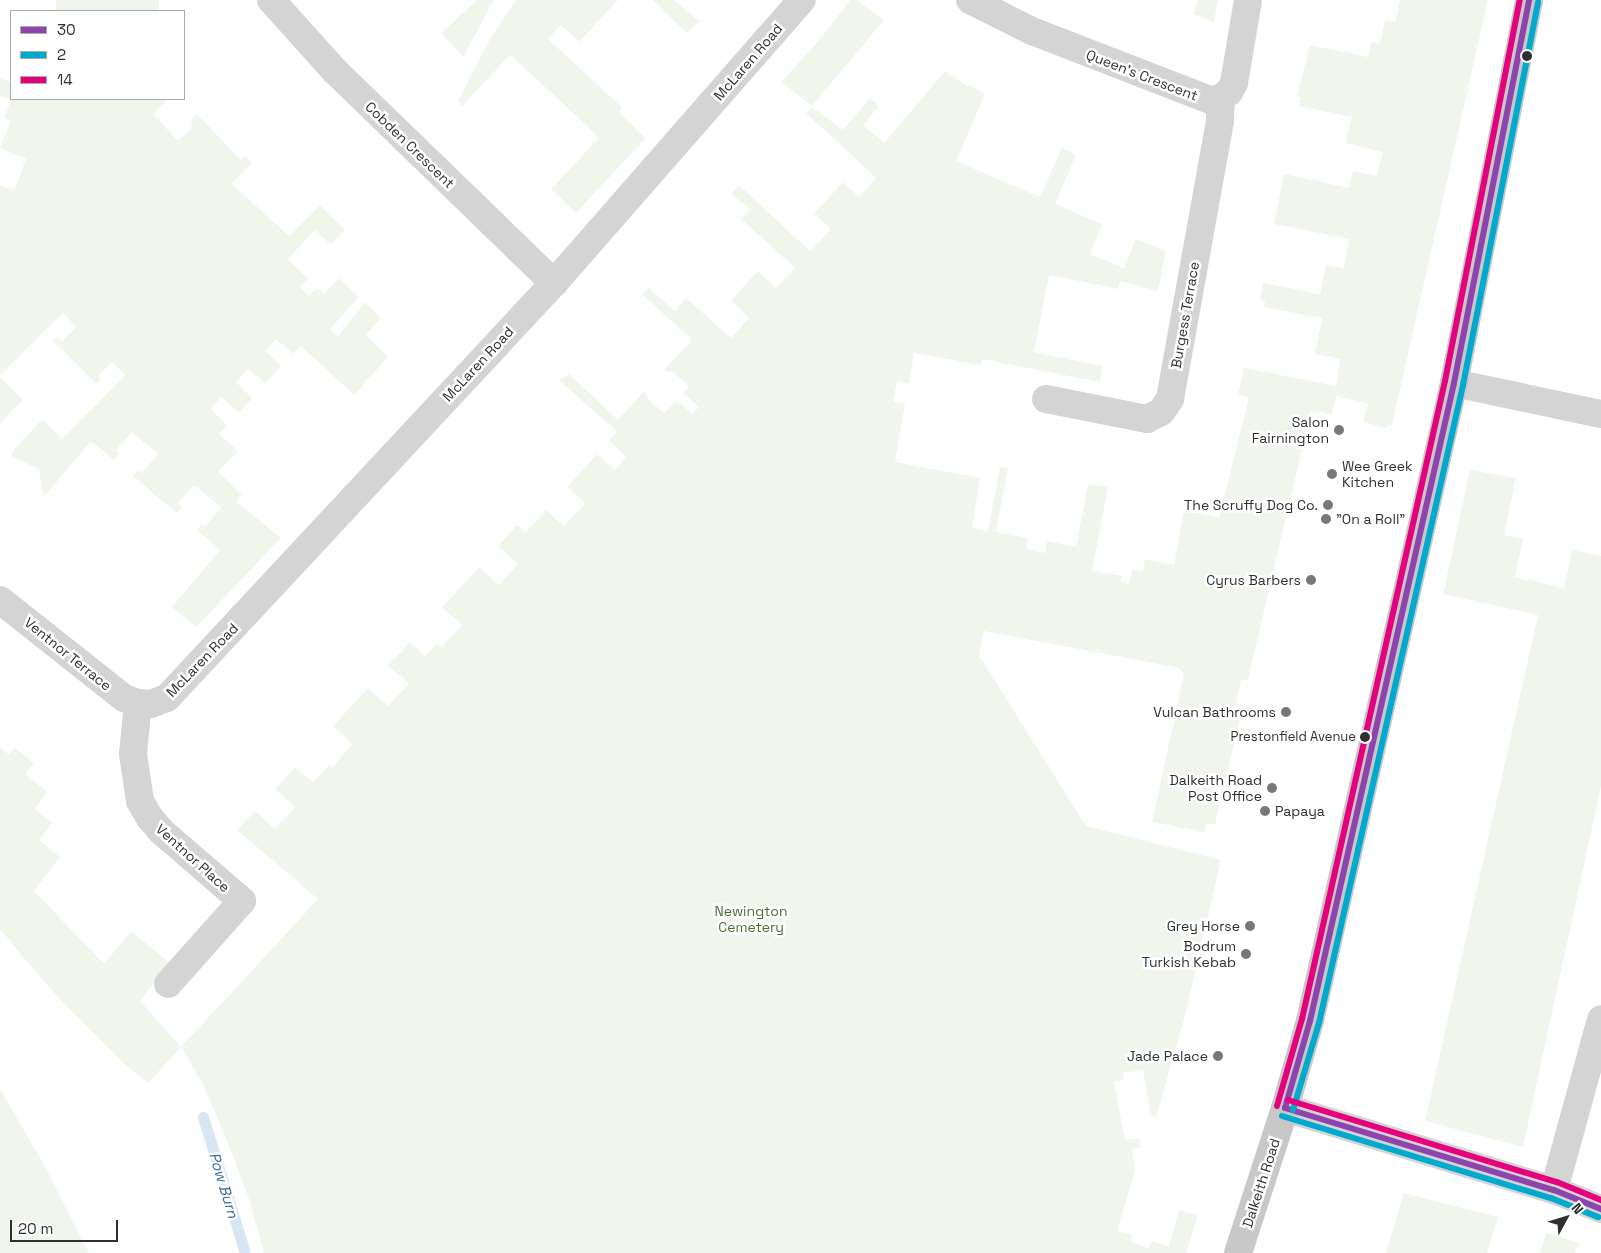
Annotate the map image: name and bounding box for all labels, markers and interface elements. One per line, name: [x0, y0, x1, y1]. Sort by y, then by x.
legend: [10, 10, 185, 100]
text: 30: [57, 20, 76, 39]
street label: McLaren Road: [710, 20, 786, 104]
text: 2: [57, 45, 66, 64]
street label: Queen's Crescent: [1084, 46, 1200, 104]
unlabelled marker: [1522, 51, 1532, 61]
text: 14: [57, 70, 73, 89]
street label: Cobden Crescent: [362, 98, 458, 192]
street label: Burgess Terrace: [1167, 260, 1203, 370]
street label: McLaren Road: [439, 323, 517, 405]
place label: Salon Fairnington: [1252, 414, 1329, 447]
marker: Salon Fairnington: [1333, 424, 1345, 436]
place label: Wee Greek Kitchen: [1342, 458, 1413, 491]
marker: Wee Greek Kitchen: [1326, 468, 1338, 480]
place label: The Scruffy Dog Co.: [1184, 497, 1318, 513]
marker: The Scruffy Dog Co.: [1322, 499, 1334, 511]
place label: "On a Roll": [1336, 511, 1405, 527]
marker: "On a Roll": [1320, 513, 1332, 525]
place label: Cyrus Barbers: [1206, 572, 1301, 588]
marker: Cyrus Barbers: [1305, 574, 1317, 586]
street label: Ventnor Terrace: [21, 614, 115, 694]
street label: McLaren Road: [163, 620, 241, 700]
place label: Vulcan Bathrooms: [1153, 704, 1276, 720]
marker: Vulcan Bathrooms: [1280, 706, 1292, 718]
place label: Prestonfield Avenue: [1230, 729, 1356, 745]
marker: Prestonfield Avenue: [1360, 732, 1370, 742]
place label: Dalkeith Road Post Office: [1169, 772, 1262, 804]
marker: Dalkeith Road Post Office: [1266, 782, 1278, 794]
place label: Papaya: [1275, 803, 1325, 819]
marker: Papaya: [1259, 805, 1271, 817]
street label: Ventnor Place: [153, 820, 233, 896]
park label: Newington Cemetery: [714, 903, 788, 936]
place label: Grey Horse: [1167, 918, 1240, 934]
marker: Grey Horse: [1244, 920, 1256, 932]
place label: Bodrum Turkish Kebab: [1142, 938, 1236, 970]
marker: Bodrum Turkish Kebab: [1240, 948, 1252, 960]
place label: Jade Palace: [1127, 1048, 1208, 1064]
marker: Jade Palace: [1212, 1050, 1224, 1062]
street label: Dalkeith Road: [1239, 1136, 1283, 1230]
water label: Pow Burn: [205, 1150, 243, 1220]
north arrow: [1541, 1193, 1591, 1243]
text: N: [1568, 1199, 1588, 1218]
scale bar: [12, 1210, 120, 1242]
text: 20 m: [18, 1219, 53, 1238]

